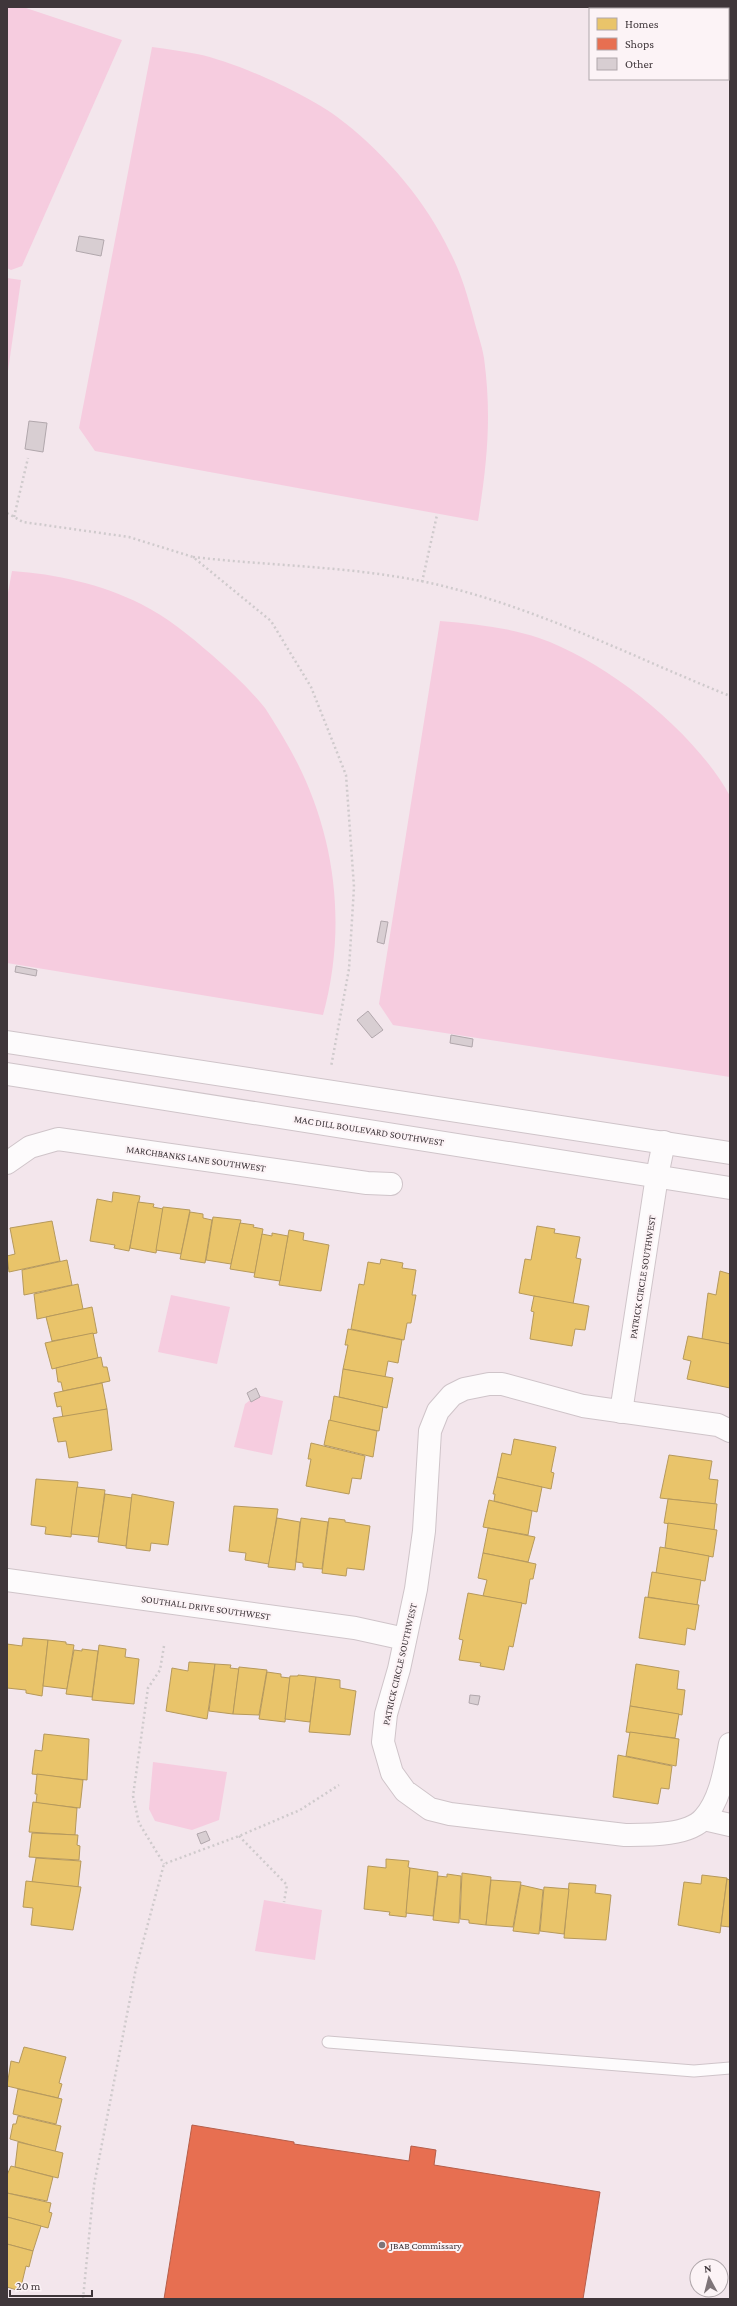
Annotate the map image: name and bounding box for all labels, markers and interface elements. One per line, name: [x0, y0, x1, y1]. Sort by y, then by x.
legend: [589, 8, 729, 80]
text: Homes: [625, 17, 659, 31]
text: Shops: [625, 37, 654, 51]
text: Other: [625, 57, 654, 71]
street label: MAC DILL BOULEVARD SOUTHWEST: [293, 1113, 445, 1148]
street label: MARCHBANKS LANE SOUTHWEST: [125, 1143, 267, 1174]
street label: PATRICK CIRCLE SOUTHWEST: [627, 1214, 658, 1340]
street label: SOUTHALL DRIVE SOUTHWEST: [141, 1593, 272, 1622]
street label: PATRICK CIRCLE SOUTHWEST: [380, 1602, 419, 1726]
marker: JBAB Commissary: [377, 2240, 387, 2250]
place label: JBAB Commissary: [389, 2240, 462, 2251]
north arrow: [689, 2258, 729, 2298]
text: N: [703, 2262, 713, 2274]
scale bar: [10, 2272, 92, 2298]
text: 20 m: [16, 2279, 41, 2293]

